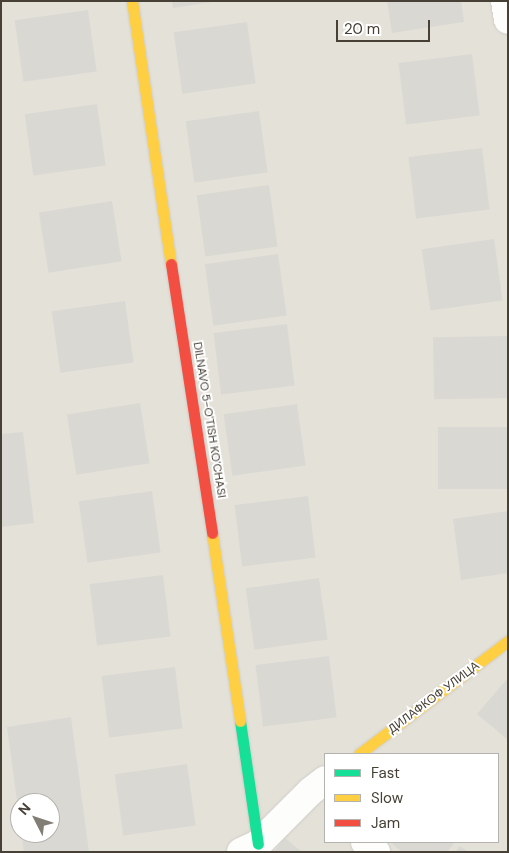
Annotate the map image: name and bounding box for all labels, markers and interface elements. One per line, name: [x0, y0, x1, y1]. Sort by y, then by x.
scale bar: [339, 10, 433, 42]
text: 20 m: [344, 19, 380, 39]
street label: DILNAVO 5-O'TISH KO'CHASI: [190, 341, 228, 499]
street label: ДИЛАФКОФ УЛИЦА: [386, 659, 482, 737]
legend: [324, 753, 499, 843]
text: Fast: [371, 763, 400, 783]
text: Slow: [371, 788, 403, 808]
north arrow: [10, 793, 60, 843]
text: N: [14, 799, 35, 819]
text: Jam: [371, 813, 400, 833]

